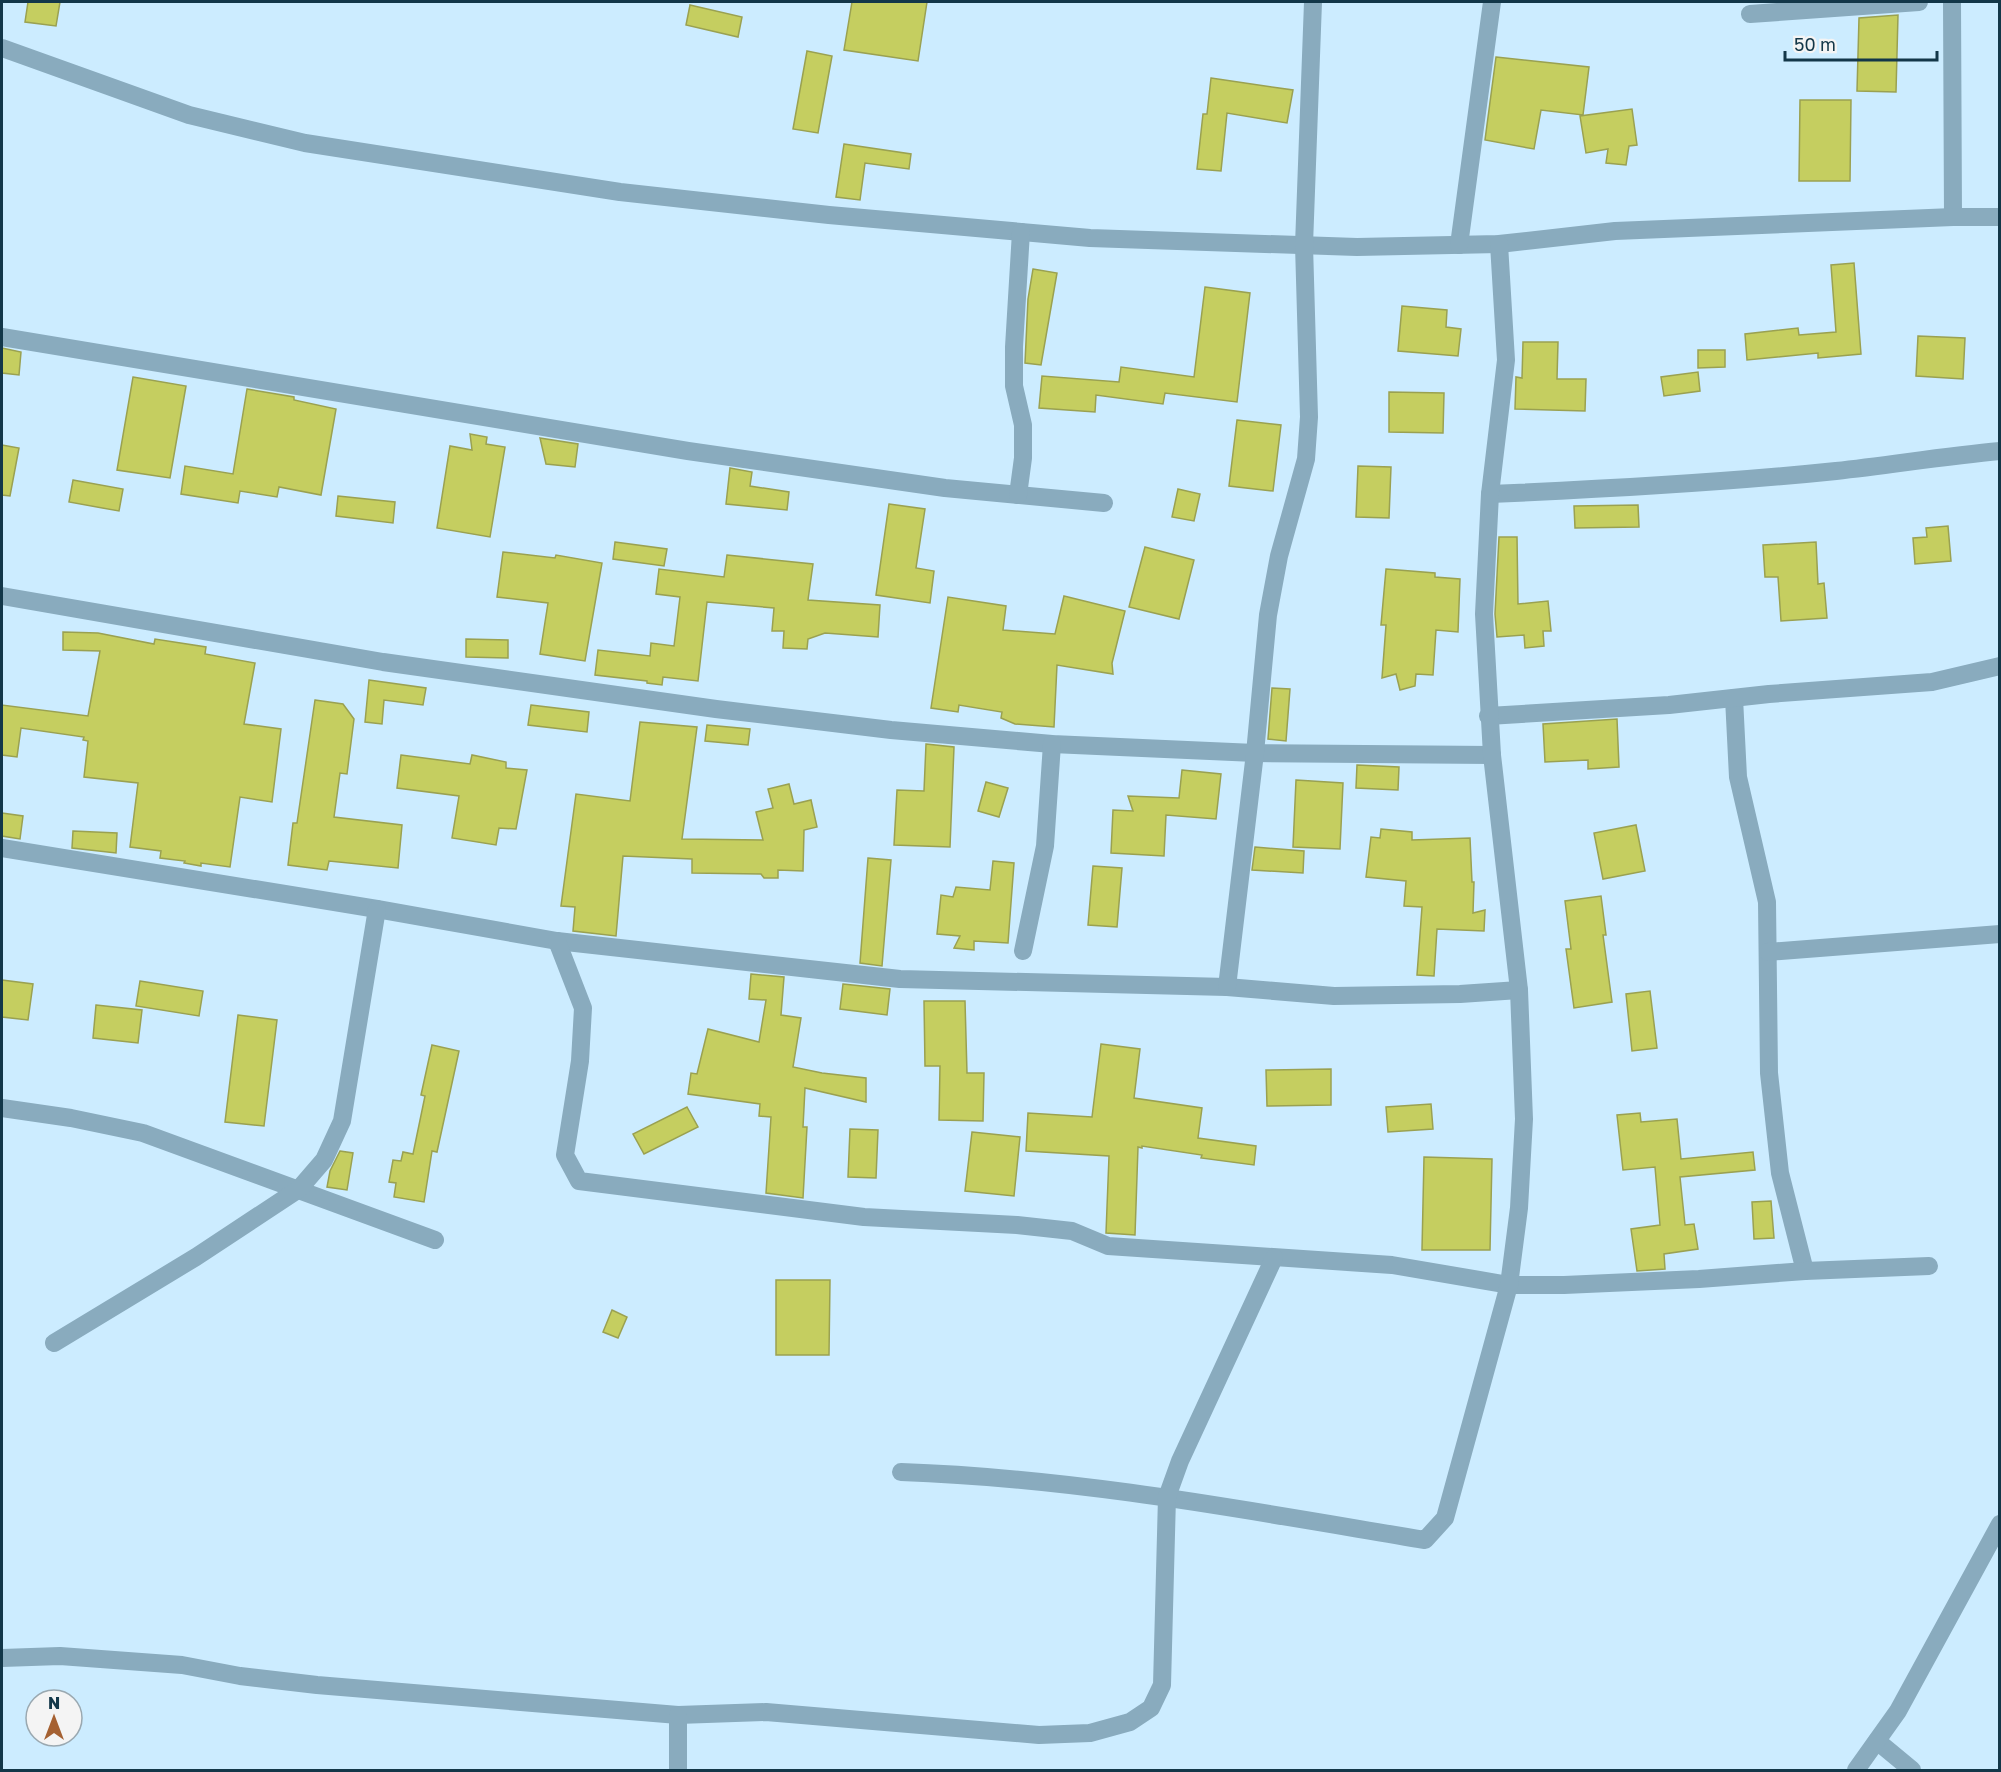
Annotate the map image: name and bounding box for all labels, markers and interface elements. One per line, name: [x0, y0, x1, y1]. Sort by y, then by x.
scale bar: [1785, 24, 1936, 62]
text: 50 m: [1794, 33, 1836, 55]
north arrow: [24, 1688, 84, 1748]
text: N: [48, 1693, 60, 1713]

